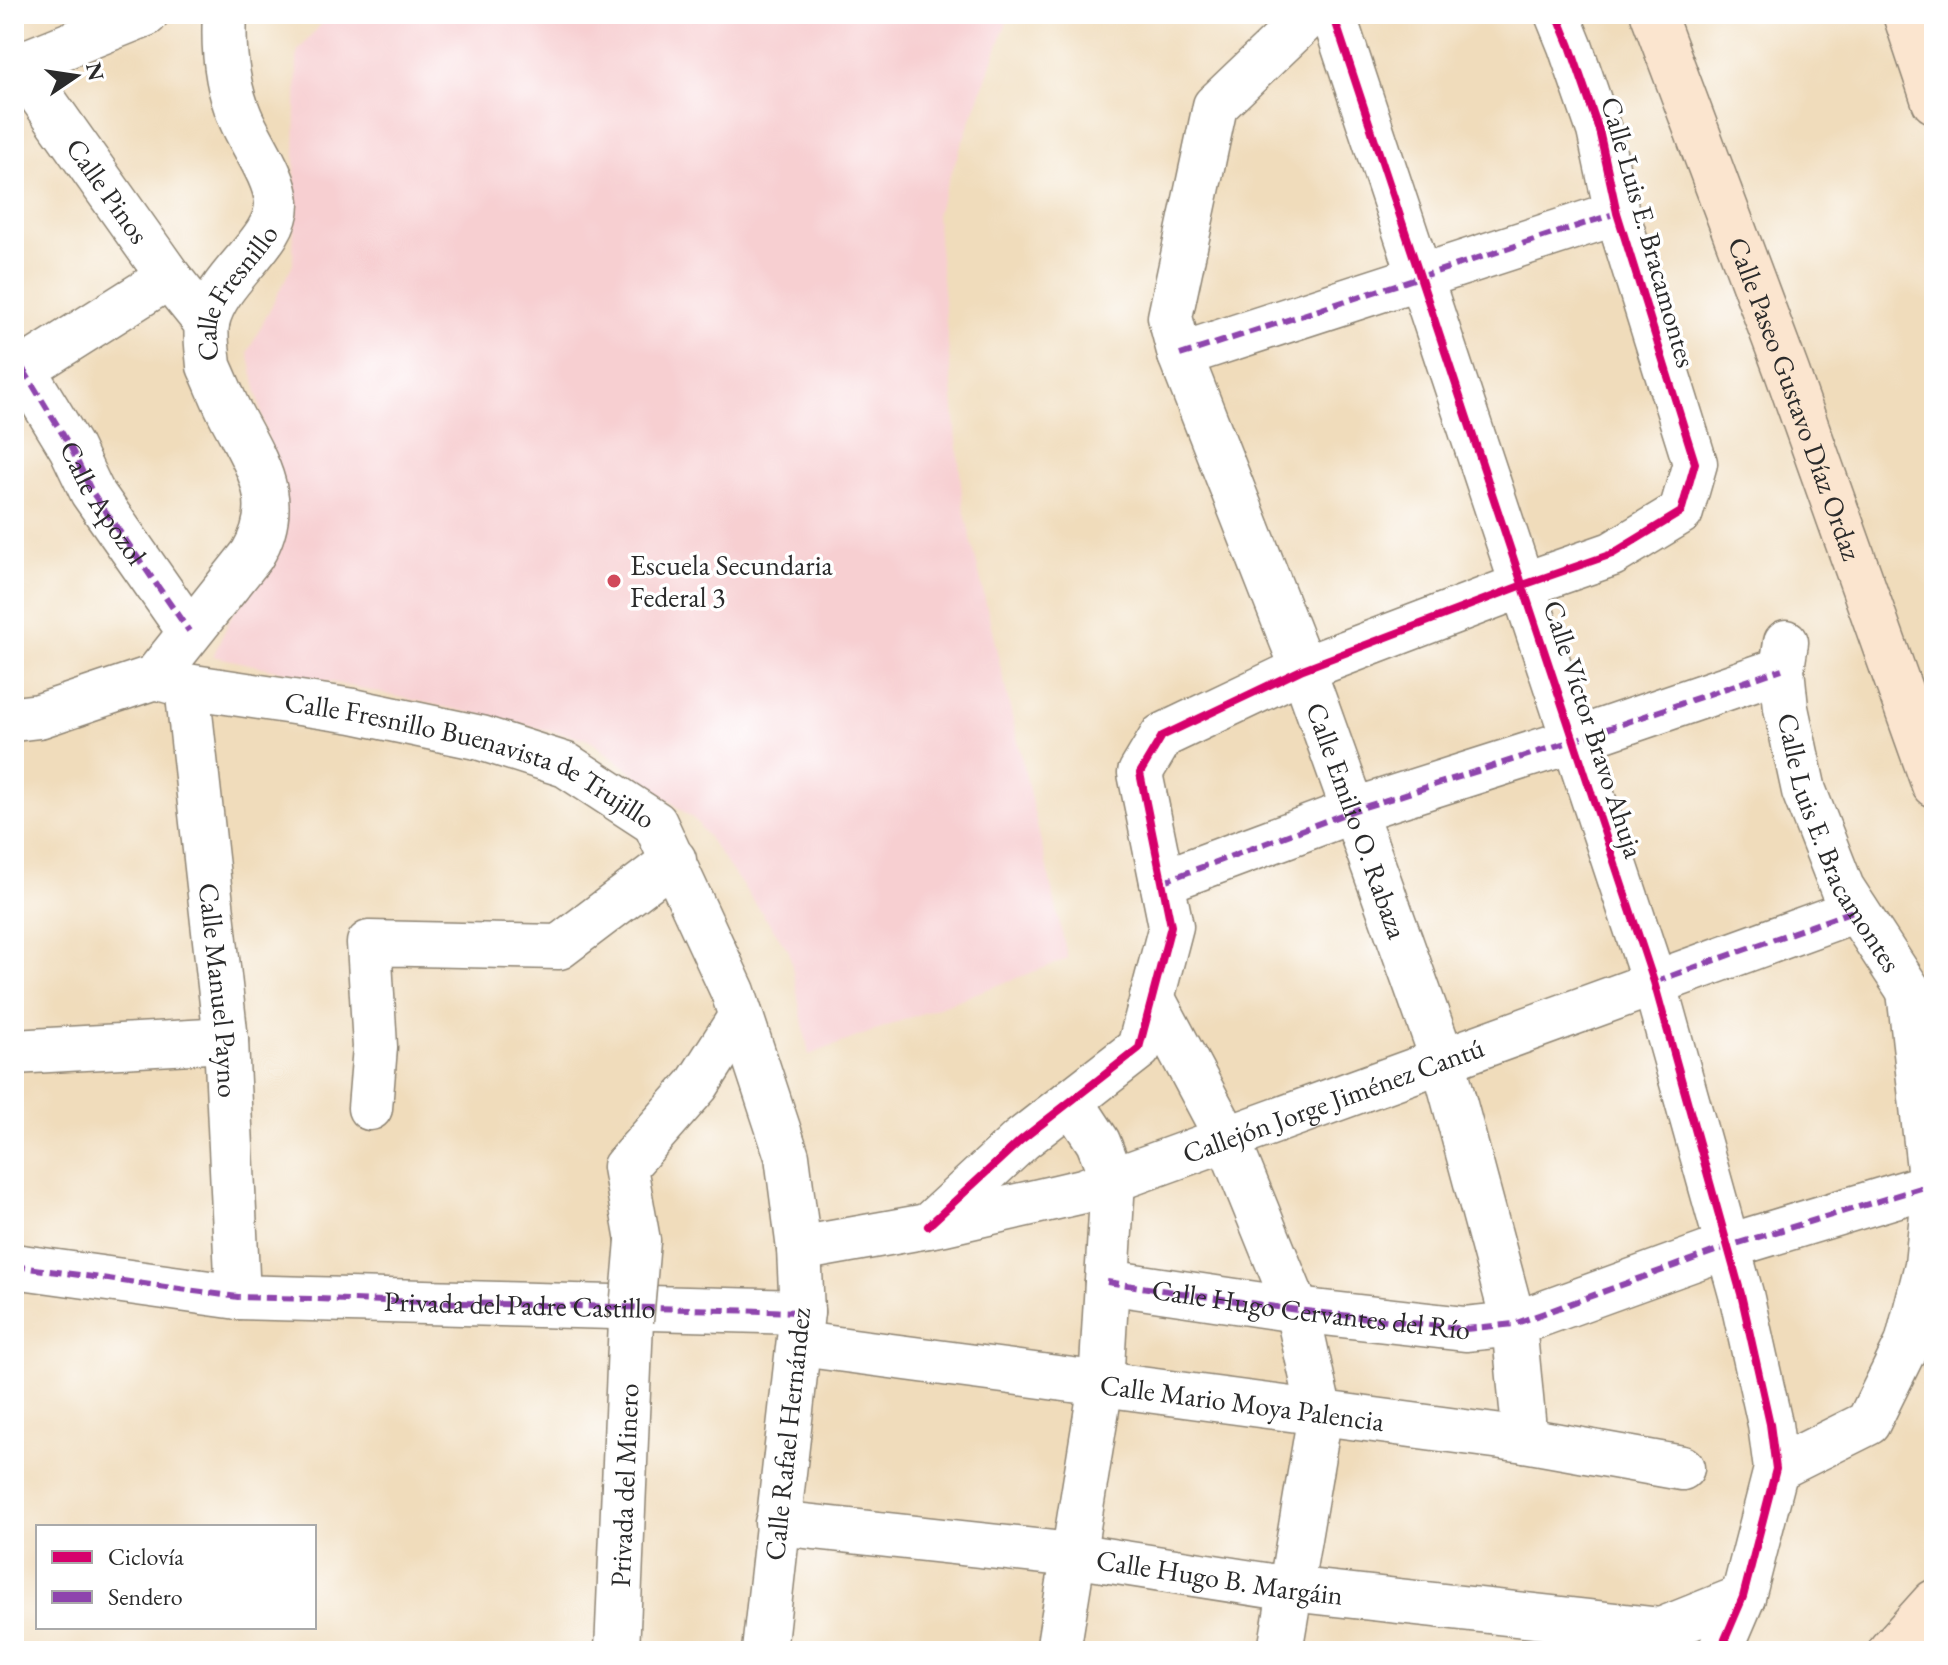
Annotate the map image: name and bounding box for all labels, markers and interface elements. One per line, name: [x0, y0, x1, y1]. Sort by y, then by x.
north arrow: [36, 36, 116, 116]
text: N: [79, 60, 111, 84]
street label: Calle Luis E. Bracamontes: [1593, 93, 1705, 371]
street label: Calle Pinos: [58, 131, 158, 251]
street label: Calle Fresnillo: [188, 218, 286, 363]
street label: Calle Paseo Gustavo Díaz Ordaz: [1720, 232, 1871, 565]
street label: Calle Apozol: [52, 435, 155, 572]
place label: Escuela Secundaria Federal 3: [630, 547, 834, 615]
marker: Escuela Secundaria Federal 3: [605, 572, 623, 590]
street label: Calle Víctor Bravo Ahuja: [1535, 596, 1653, 863]
street label: Calle Fresnillo Buenavista de Trujillo: [282, 683, 662, 837]
street label: Calle Emilio O. Rabaza: [1298, 697, 1416, 944]
street label: Calle Luis E. Bracamontes: [1770, 710, 1910, 979]
street label: Calle Manuel Payno: [191, 881, 247, 1098]
street label: Callejón Jorge Jiménez Cantú: [1177, 1029, 1489, 1171]
street label: Calle Hugo Cervantes del Río: [1150, 1271, 1472, 1347]
street label: Privada del Padre Castillo: [384, 1283, 656, 1326]
street label: Calle Rafael Hernández: [756, 1305, 818, 1562]
street label: Calle Mario Moya Palencia: [1098, 1366, 1387, 1439]
street label: Privada del Minero: [602, 1382, 646, 1588]
legend: [36, 1525, 316, 1629]
text: Ciclovía: [108, 1541, 184, 1572]
street label: Calle Hugo B. Margáin: [1094, 1541, 1345, 1613]
text: Sendero: [108, 1581, 183, 1612]

